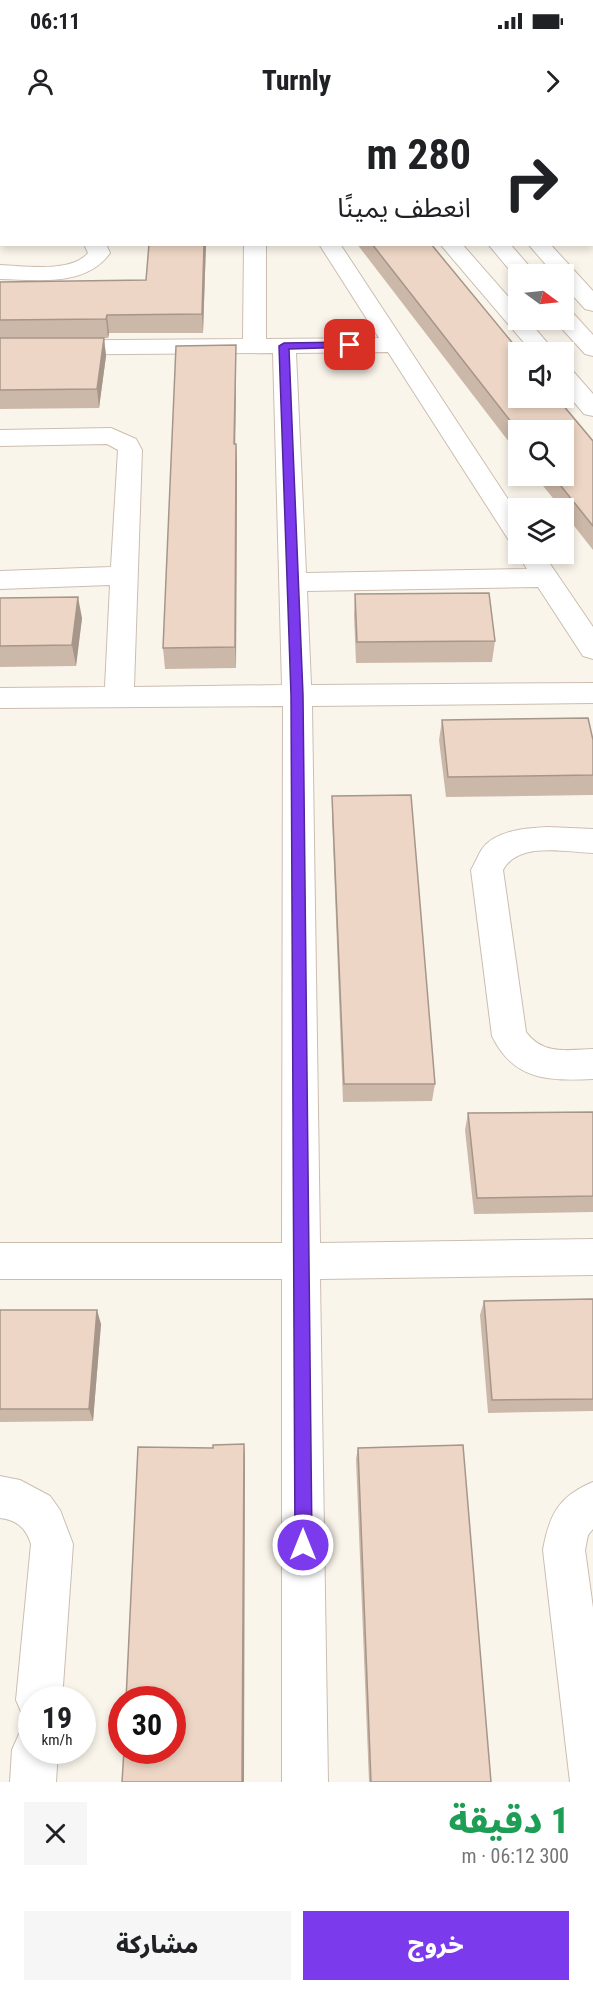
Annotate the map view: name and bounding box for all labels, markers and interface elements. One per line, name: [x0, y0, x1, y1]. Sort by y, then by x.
text: 06:11: [30, 9, 81, 34]
icon: person: [24, 65, 57, 98]
text: Turnly: [262, 65, 331, 97]
icon: forward: [536, 65, 569, 98]
text: 280 m: [366, 130, 471, 179]
icon: right: [492, 144, 570, 222]
text: انعطف يمينًا: [337, 192, 471, 224]
north arrow: [508, 264, 574, 330]
map controls: [508, 264, 574, 564]
pin: [324, 319, 375, 370]
icon: arrive: [333, 328, 366, 361]
button: sound: [508, 342, 574, 408]
button: search: [508, 420, 574, 486]
button: layers: [508, 498, 574, 564]
position arrow: [271, 1513, 335, 1577]
speed limit sign: 30: [108, 1686, 186, 1764]
text: 19: [42, 1700, 72, 1735]
text: km/h: [42, 1731, 72, 1749]
text: 1 دقيقة: [448, 1800, 569, 1842]
button: close: [24, 1802, 87, 1865]
text: 300 m · 06:12: [462, 1844, 569, 1868]
button: مشاركة: [24, 1911, 291, 1980]
button: خروج: [303, 1911, 569, 1980]

